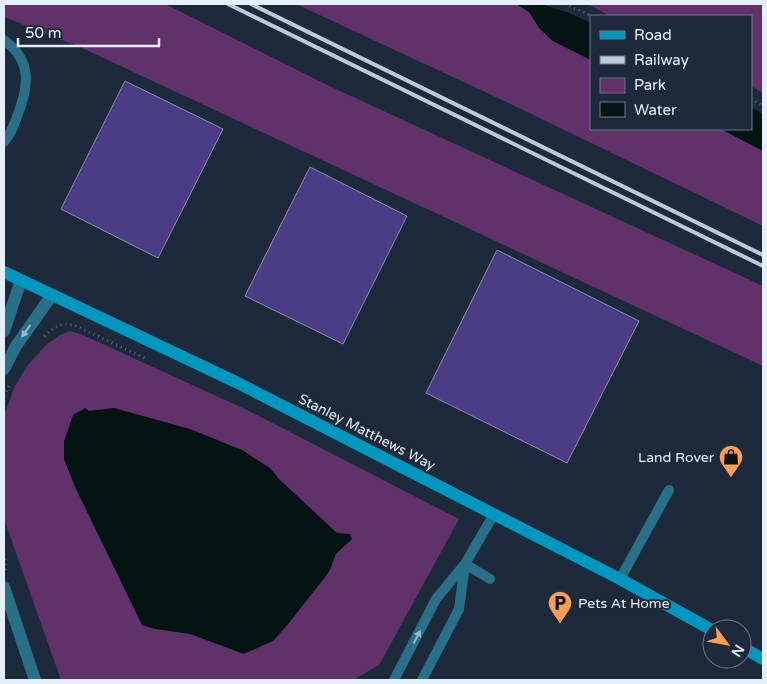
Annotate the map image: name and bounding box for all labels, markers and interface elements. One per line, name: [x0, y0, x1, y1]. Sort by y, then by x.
scale bar: [18, 15, 159, 47]
legend: [590, 15, 752, 130]
text: 50 m: [25, 24, 62, 42]
text: Road: [634, 26, 672, 44]
text: Railway: [634, 51, 689, 69]
text: Park: [634, 76, 666, 94]
text: Water: [634, 101, 677, 119]
one-way arrow: [21, 324, 31, 338]
street label: Stanley Matthews Way: [296, 390, 439, 474]
shop icon: Land Rover: [718, 444, 744, 478]
place label: Land Rover: [638, 449, 715, 466]
parking icon: Pets At Home: [547, 590, 573, 624]
place label: Pets At Home: [578, 595, 670, 612]
north arrow: [702, 619, 752, 669]
one-way arrow: [413, 630, 421, 644]
text: N: [727, 641, 748, 660]

